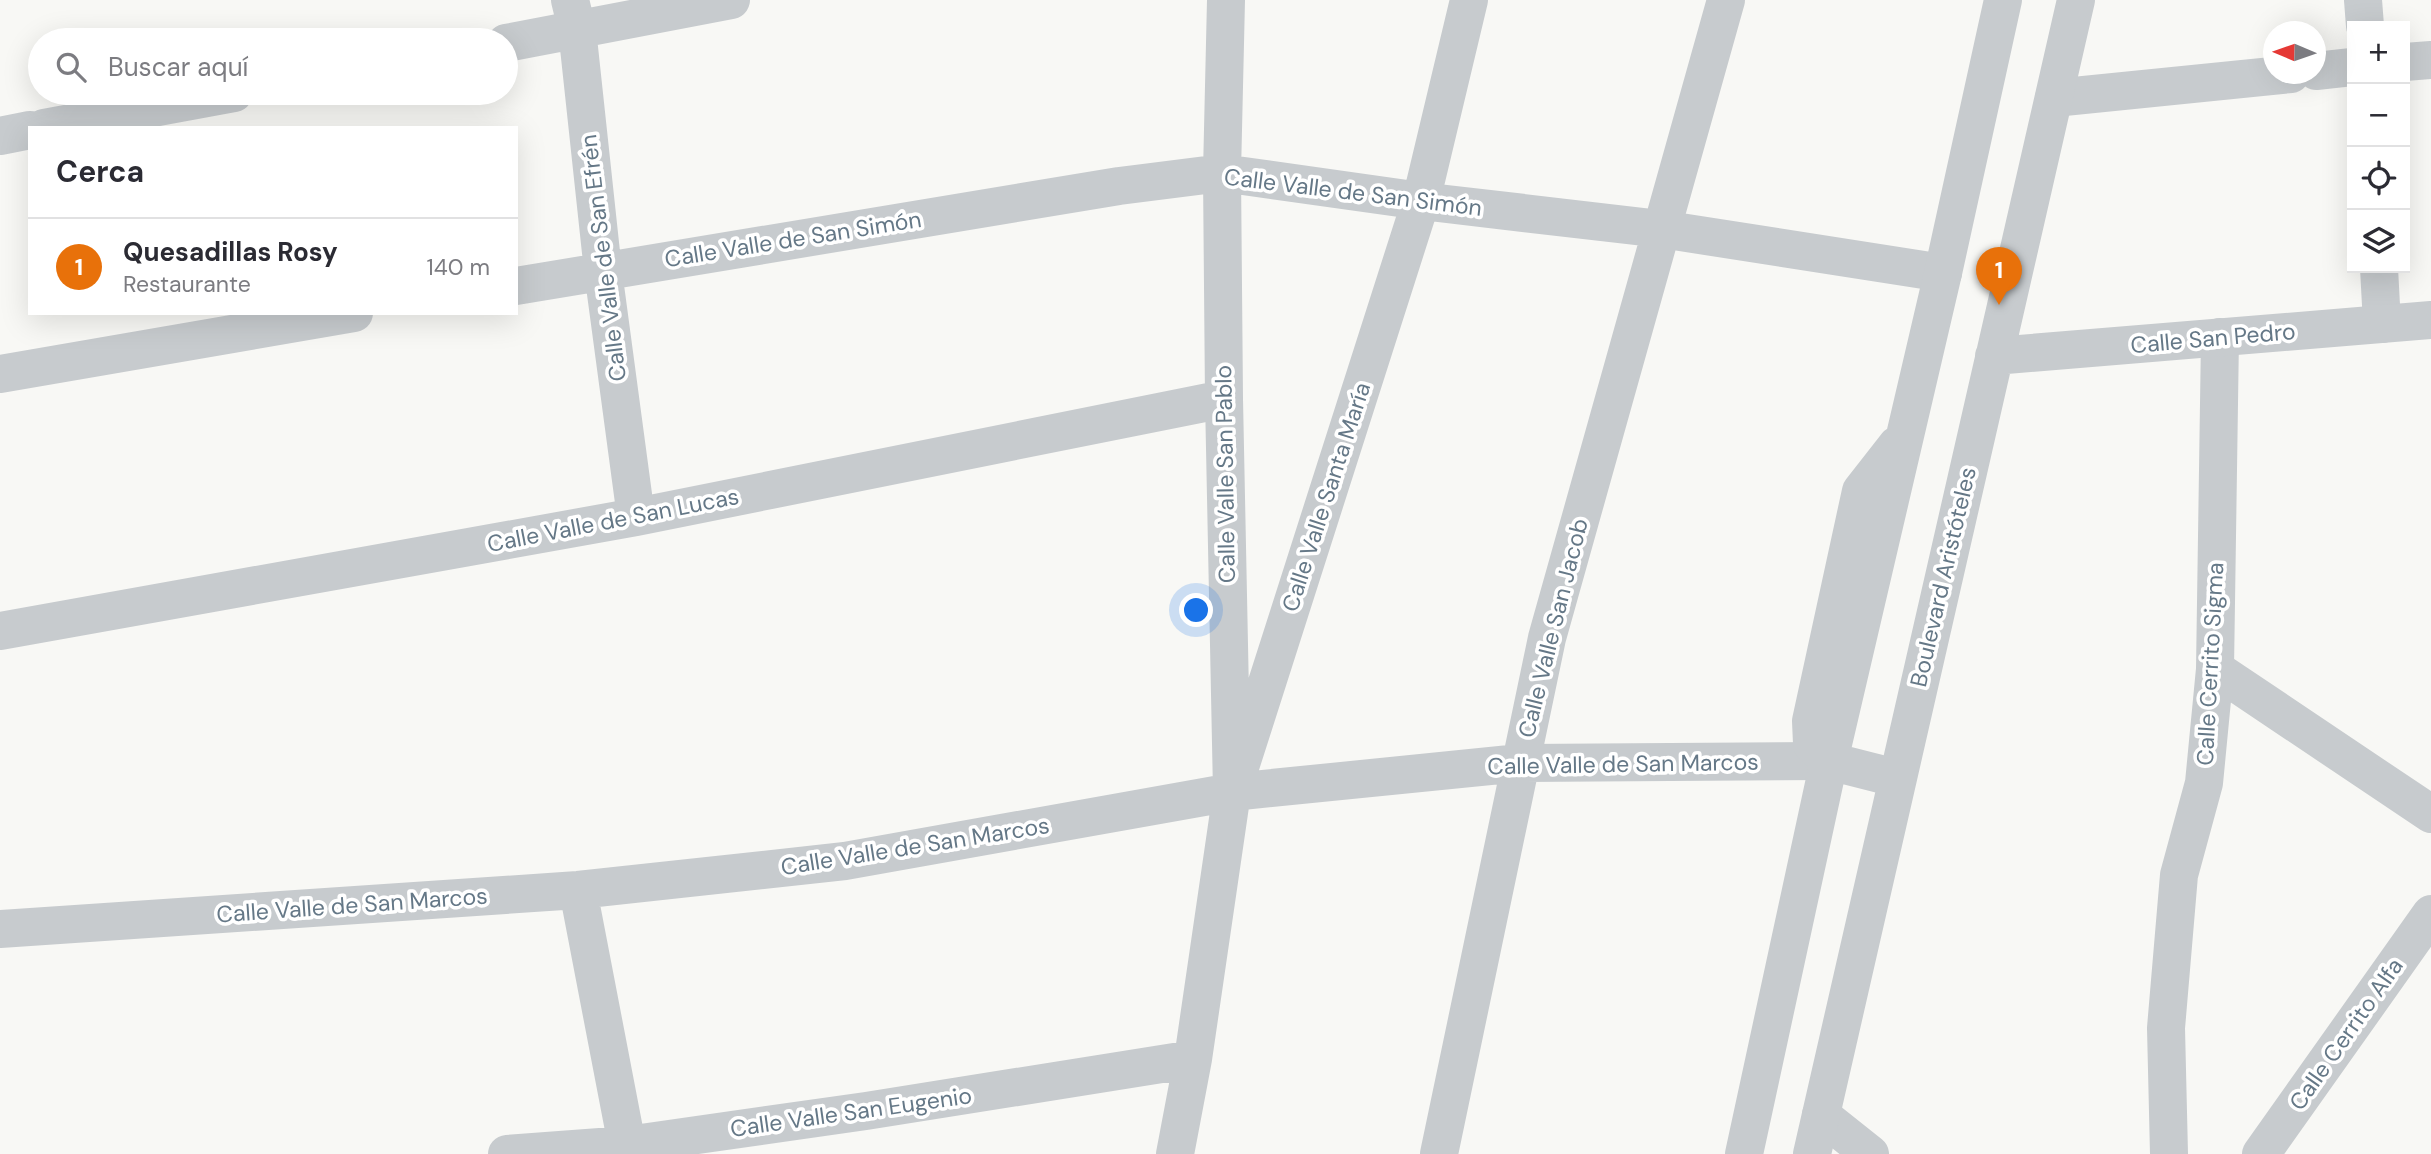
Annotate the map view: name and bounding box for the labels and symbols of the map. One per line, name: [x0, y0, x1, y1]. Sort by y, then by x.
north arrow: [2263, 21, 2326, 84]
street label: Calle Valle de San Efrén: [573, 133, 633, 383]
street label: Calle Valle de San Simón: [1222, 161, 1484, 223]
street label: Calle Valle de San Simón: [663, 204, 923, 274]
pin: 1: [1976, 247, 2022, 305]
street label: Calle San Pedro: [2129, 316, 2297, 360]
street label: Calle Valle San Pablo: [1208, 365, 1242, 583]
street label: Calle Valle Santa María: [1275, 379, 1377, 615]
street label: Boulevard Aristóteles: [1903, 464, 1983, 690]
street label: Calle Valle de San Lucas: [485, 481, 741, 559]
street label: Calle Valle San Jacob: [1511, 515, 1595, 741]
street label: Calle Cerrito Sigma: [2190, 562, 2230, 766]
your location: [1179, 593, 1213, 627]
street label: Calle Valle de San Marcos: [1487, 747, 1759, 781]
street label: Calle Valle de San Marcos: [779, 810, 1051, 882]
street label: Calle Valle de San Marcos: [216, 881, 488, 929]
street label: Calle Cerrito Alfa: [2282, 952, 2410, 1116]
street label: Calle Valle San Eugenio: [728, 1080, 974, 1144]

